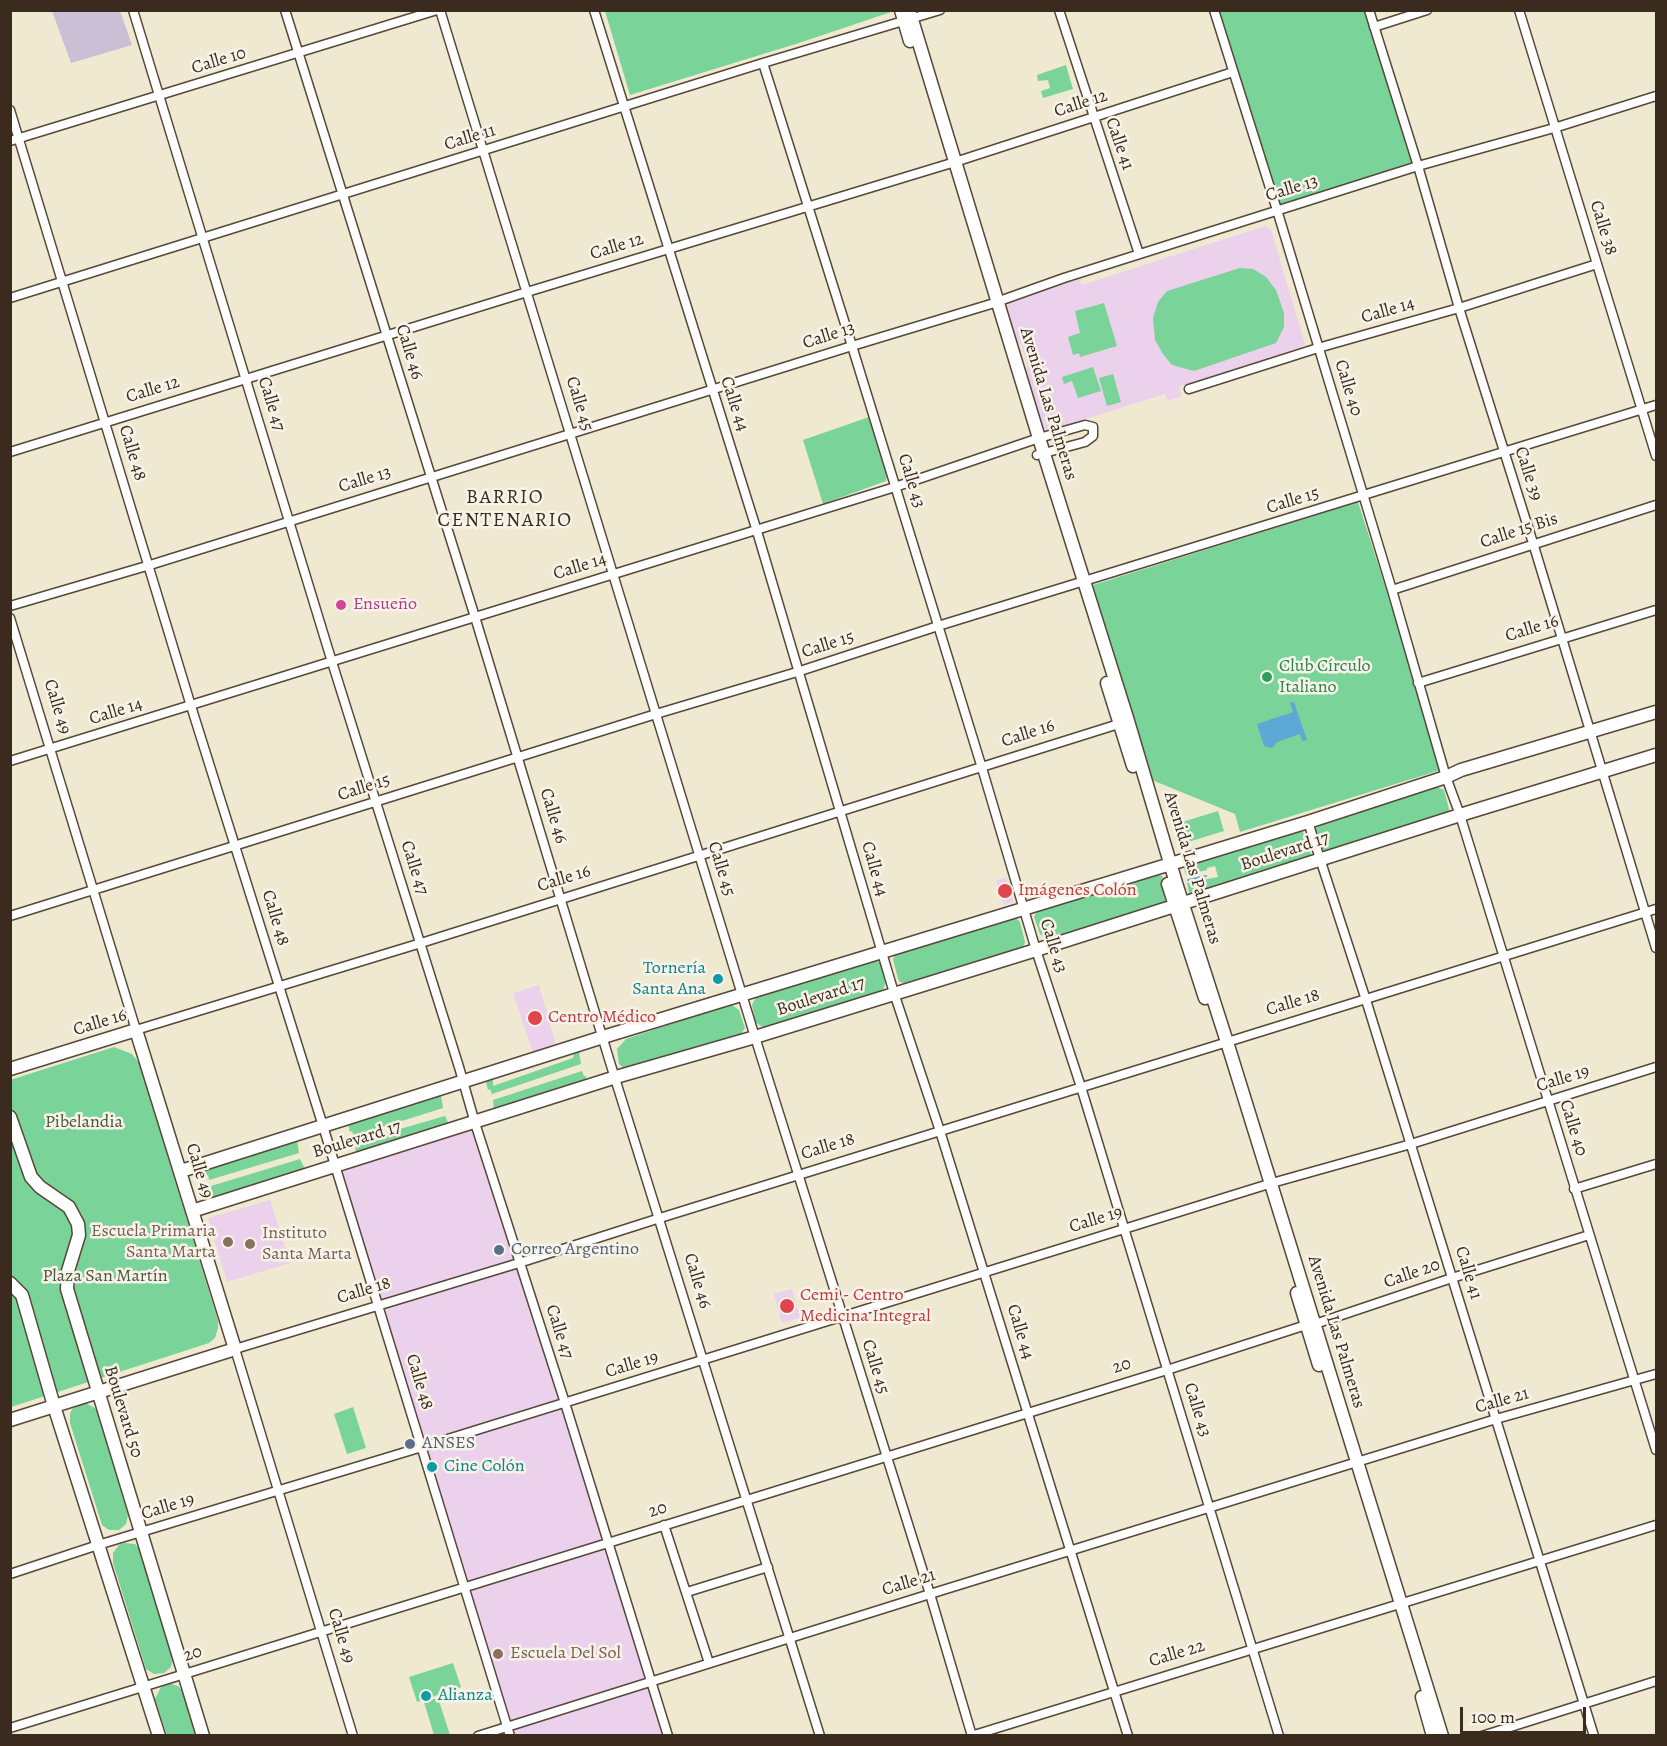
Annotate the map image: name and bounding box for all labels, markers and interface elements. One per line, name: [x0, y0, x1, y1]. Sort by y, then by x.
street label: Calle 10: [189, 43, 249, 79]
street label: Calle 12: [1052, 85, 1110, 123]
street label: Calle 41: [1100, 115, 1138, 173]
street label: Calle 11: [442, 120, 498, 156]
street label: Calle 13: [1263, 171, 1321, 207]
street label: Calle 38: [1584, 198, 1622, 258]
street label: Calle 12: [588, 229, 646, 265]
street label: Calle 14: [1359, 293, 1417, 329]
street label: Calle 13: [800, 317, 858, 355]
street label: Calle 46: [390, 322, 428, 382]
street label: Avenida Las Palmeras: [1014, 325, 1082, 483]
street label: Calle 40: [1329, 357, 1367, 419]
street label: Calle 12: [124, 372, 182, 408]
street label: Calle 47: [253, 374, 289, 434]
street label: Calle 45: [560, 374, 598, 434]
street label: Calle 44: [715, 374, 753, 434]
street label: Calle 48: [113, 423, 151, 483]
street label: Calle 39: [1509, 444, 1547, 504]
street label: Calle 43: [893, 451, 929, 511]
street label: Calle 13: [336, 462, 394, 498]
street label: Calle 15: [1264, 483, 1322, 519]
district label: BARRIO CENTENARIO: [437, 486, 573, 533]
street label: Calle 15 Bis: [1477, 508, 1561, 554]
street label: Calle 14: [551, 549, 609, 585]
place label: Ensueño: [353, 594, 417, 616]
marker: Ensueño: [334, 598, 348, 612]
street label: Calle 16: [1503, 611, 1561, 647]
street label: Calle 15: [799, 626, 857, 664]
place label: Club Círculo Italiano: [1279, 656, 1371, 698]
marker: Club Círculo Italiano: [1260, 670, 1274, 684]
street label: Calle 49: [38, 677, 76, 737]
street label: Calle 14: [87, 694, 145, 730]
street label: Calle 16: [999, 715, 1057, 753]
street label: Calle 15: [335, 769, 393, 807]
street label: Calle 46: [534, 786, 572, 846]
street label: Avenida Las Palmeras: [1158, 789, 1226, 947]
street label: Boulevard 17: [1238, 828, 1332, 876]
street label: Calle 47: [395, 838, 433, 898]
street label: Calle 45: [702, 839, 740, 899]
street label: Calle 44: [856, 839, 892, 899]
street label: Calle 16: [535, 861, 593, 897]
place label: Imágenes Colón: [1018, 880, 1137, 902]
marker: Imágenes Colón: [996, 882, 1014, 900]
street label: Calle 48: [256, 888, 294, 948]
street label: Calle 43: [1035, 916, 1071, 976]
place label: Tornería Santa Ana: [632, 958, 706, 1000]
marker: Tornería Santa Ana: [711, 972, 725, 986]
street label: Boulevard 17: [774, 973, 868, 1021]
street label: Calle 18: [1264, 985, 1322, 1021]
street label: Calle 16: [71, 1005, 129, 1041]
place label: Centro Médico: [548, 1007, 656, 1029]
marker: Centro Médico: [526, 1009, 544, 1027]
street label: Calle 19: [1534, 1061, 1592, 1097]
street label: Calle 40: [1554, 1097, 1592, 1159]
park label: Pibelandia: [45, 1112, 123, 1134]
street label: Boulevard 17: [310, 1116, 404, 1164]
street label: Calle 18: [799, 1129, 857, 1165]
street label: Calle 49: [180, 1141, 218, 1201]
street label: Calle 19: [1067, 1202, 1125, 1238]
place label: Escuela Primaria Santa Marta: [91, 1221, 216, 1264]
place label: Instituto Santa Marta: [262, 1223, 352, 1266]
marker: Escuela Primaria Santa Marta: [221, 1235, 235, 1249]
marker: Instituto Santa Marta: [243, 1237, 257, 1251]
place label: Correo Argentino: [511, 1239, 639, 1261]
marker: Correo Argentino: [492, 1243, 506, 1257]
street label: Calle 41: [1450, 1244, 1486, 1302]
street label: Calle 46: [678, 1251, 716, 1311]
street label: Avenida Las Palmeras: [1302, 1253, 1370, 1411]
street label: Calle 20: [1381, 1254, 1443, 1294]
park label: Plaza San Martín: [42, 1266, 168, 1288]
street label: Calle 18: [335, 1273, 393, 1309]
place label: Cemi - Centro Medicina Integral: [800, 1285, 931, 1328]
marker: Cemi - Centro Medicina Integral: [778, 1297, 796, 1315]
street label: Calle 47: [540, 1302, 578, 1362]
street label: Calle 44: [1001, 1302, 1039, 1362]
street label: Calle 45: [856, 1337, 894, 1397]
street label: Calle 19: [603, 1347, 661, 1383]
street label: Calle 48: [400, 1352, 438, 1412]
street label: 20: [1110, 1353, 1134, 1379]
street label: Boulevard 50: [99, 1363, 147, 1461]
street label: Calle 43: [1179, 1380, 1215, 1440]
street label: Calle 21: [1473, 1383, 1531, 1419]
place label: ANSES: [422, 1433, 475, 1455]
marker: ANSES: [403, 1437, 417, 1451]
place label: Cine Colón: [444, 1456, 525, 1478]
marker: Cine Colón: [425, 1460, 439, 1474]
street label: Calle 19: [139, 1489, 197, 1525]
street label: 20: [646, 1497, 670, 1523]
street label: Calle 21: [880, 1565, 938, 1601]
street label: Calle 49: [322, 1606, 360, 1666]
street label: Calle 22: [1147, 1635, 1207, 1673]
street label: 20: [181, 1641, 205, 1667]
place label: Escuela Del Sol: [510, 1643, 621, 1665]
marker: Escuela Del Sol: [491, 1647, 505, 1661]
place label: Alianza: [438, 1685, 493, 1707]
marker: Alianza: [419, 1689, 433, 1703]
scale bar: [1463, 1695, 1589, 1733]
text: 100 m: [1471, 1705, 1515, 1729]

